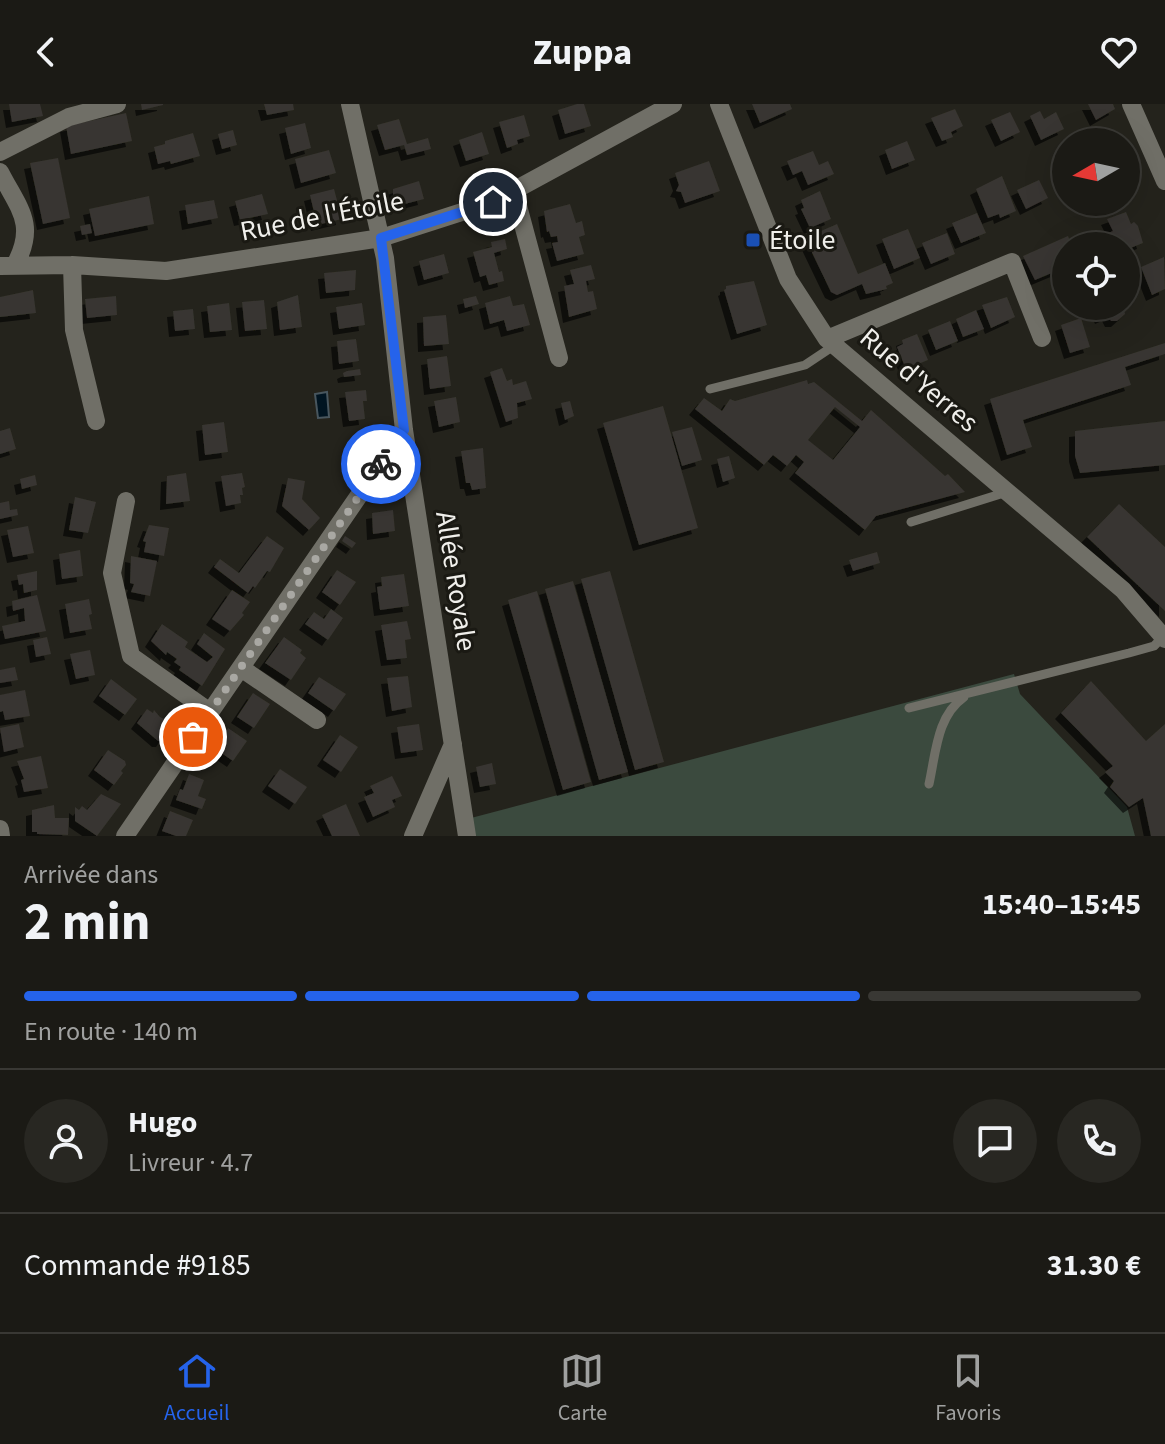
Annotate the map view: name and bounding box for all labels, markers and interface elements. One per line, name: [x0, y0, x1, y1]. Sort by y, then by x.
text: Zuppa: [533, 27, 632, 78]
icon: back: [24, 30, 68, 74]
icon: heart: [1097, 30, 1141, 74]
north arrow: [1052, 128, 1140, 216]
map controls: [1052, 128, 1140, 320]
pin: [459, 168, 527, 236]
icon: home: [471, 180, 515, 224]
street label: Rue de l'Étoile: [237, 181, 407, 251]
place label: Étoile: [769, 220, 835, 260]
marker: Étoile: [744, 231, 762, 249]
button: locate: [1052, 232, 1140, 320]
street label: Rue d'Yerres: [851, 318, 987, 442]
courier: [341, 424, 421, 504]
icon: bike: [359, 442, 403, 486]
street label: Allée Royale: [425, 508, 487, 654]
pin: [159, 703, 227, 771]
icon: bag: [171, 715, 215, 759]
text: Arrivée dans: [24, 856, 158, 893]
text: 15:40–15:45: [982, 883, 1141, 926]
text: 2 min: [24, 886, 151, 960]
text: En route · 140 m: [24, 1013, 198, 1050]
button: person: [24, 1099, 108, 1183]
button: chat: [953, 1099, 1037, 1183]
button: phone: [1057, 1099, 1141, 1183]
text: Hugo: [128, 1101, 197, 1144]
text: Livreur · 4.7: [128, 1144, 253, 1181]
text: Commande #9185: [24, 1244, 251, 1287]
text: 31.30 €: [1047, 1244, 1141, 1287]
tab: Accueil: [164, 1349, 230, 1429]
tab: Carte: [558, 1349, 607, 1429]
tab: Favoris: [935, 1349, 1001, 1429]

